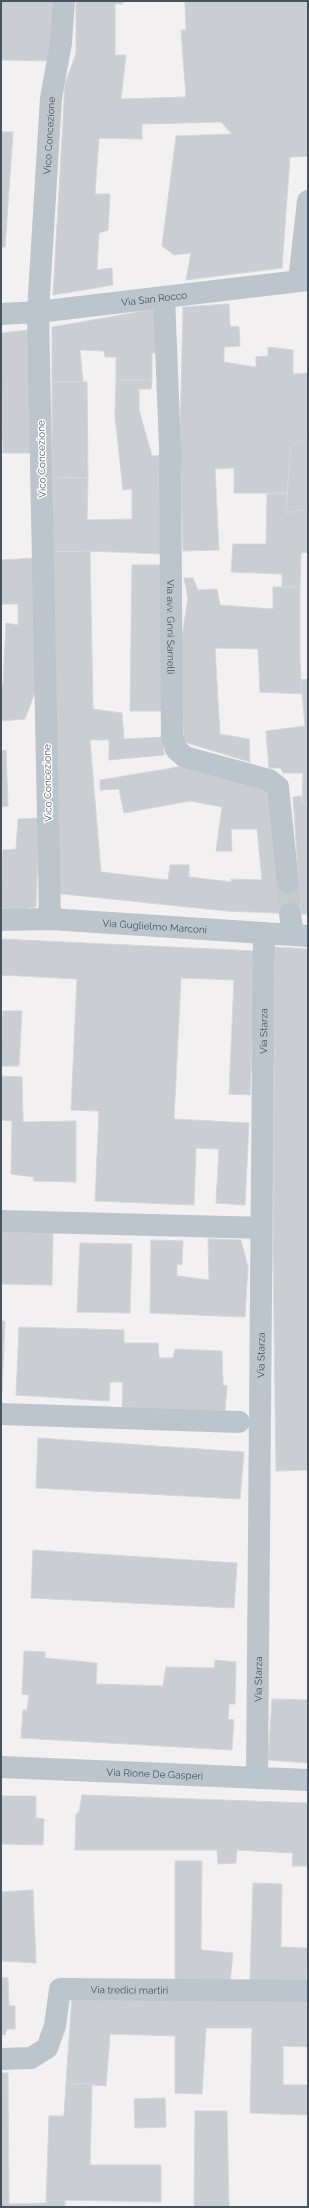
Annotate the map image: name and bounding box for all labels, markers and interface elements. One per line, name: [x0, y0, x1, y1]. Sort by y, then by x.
street label: Vico Concezione: [41, 96, 57, 175]
street label: Via San Rocco: [121, 289, 188, 308]
street label: Vico Concezione: [35, 420, 48, 498]
street label: Via avv. Gnni Sarnelli: [165, 579, 177, 674]
street label: Vico Concezione: [41, 744, 54, 822]
street label: Via Guglielmo Marconi: [102, 917, 207, 935]
street label: Via Starza: [258, 1008, 269, 1054]
street label: Via Starza: [255, 1332, 267, 1378]
street label: Via Starza: [253, 1656, 264, 1702]
street label: Via Rione De Gasperi: [106, 1766, 203, 1782]
street label: Via tredici martiri: [90, 1984, 168, 1996]

